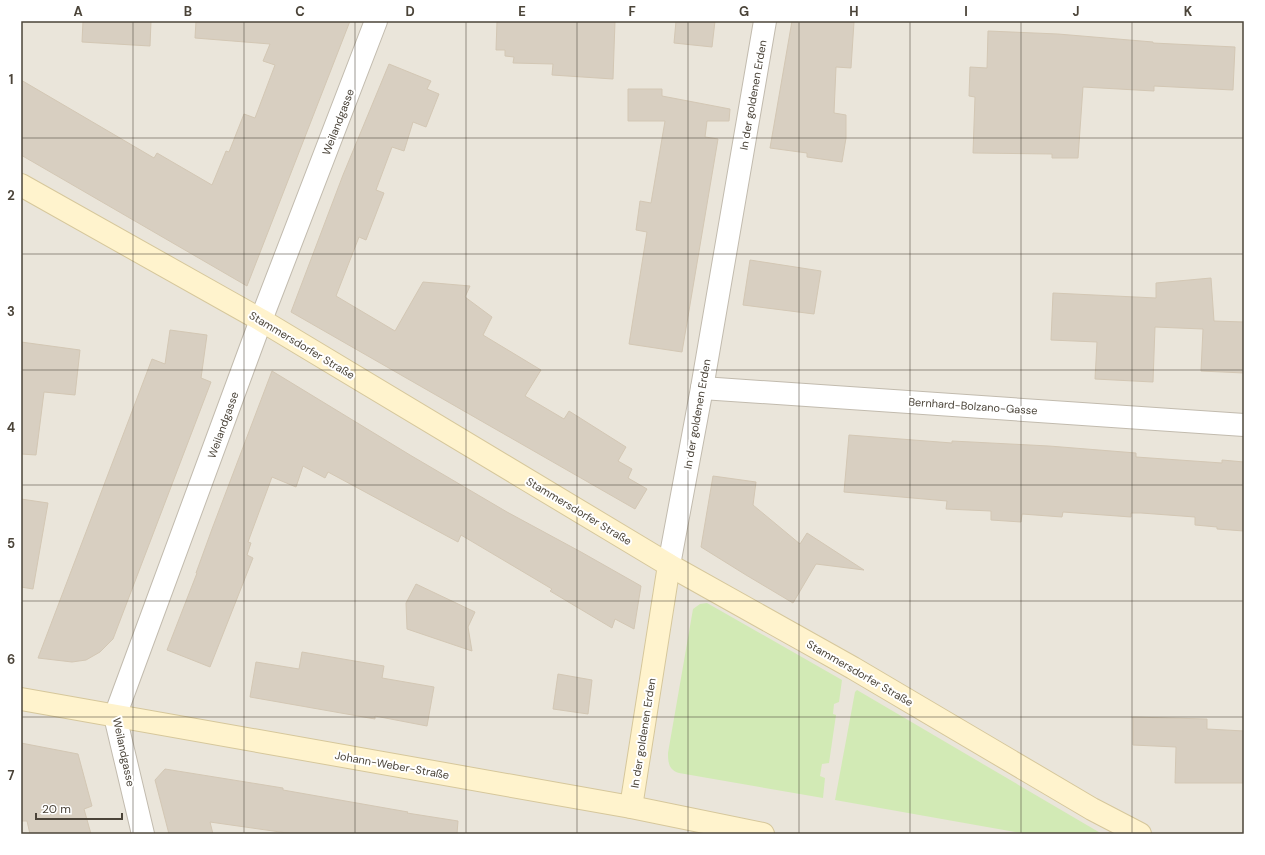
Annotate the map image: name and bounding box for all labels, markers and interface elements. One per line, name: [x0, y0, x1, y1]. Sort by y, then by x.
text: A: [73, 3, 83, 20]
text: B: [184, 3, 192, 20]
text: C: [295, 3, 305, 20]
text: D: [405, 3, 415, 20]
text: E: [518, 3, 526, 20]
text: F: [628, 3, 636, 20]
text: G: [739, 3, 749, 20]
text: H: [849, 3, 859, 20]
text: I: [964, 3, 968, 20]
text: J: [1072, 3, 1080, 20]
text: K: [1184, 3, 1193, 20]
street label: In der goldenen Erden: [736, 39, 770, 151]
text: 1: [9, 71, 13, 88]
street label: Weilandgasse: [319, 87, 357, 157]
text: 2: [7, 187, 15, 204]
text: 3: [7, 303, 15, 320]
street label: Stammersdorfer Straße: [247, 308, 357, 382]
street label: In der goldenen Erden: [680, 358, 714, 470]
street label: Weilandgasse: [204, 390, 242, 460]
street label: Bernhard-Bolzano-Gasse: [908, 395, 1038, 417]
text: 4: [7, 419, 15, 436]
street label: Stammersdorfer Straße: [524, 474, 634, 548]
text: 5: [7, 535, 15, 552]
street label: Stammersdorfer Straße: [804, 637, 916, 709]
text: 6: [7, 651, 15, 668]
street label: In der goldenen Erden: [627, 677, 659, 789]
street label: Weilandgasse: [110, 716, 138, 788]
street label: Johann-Weber-Straße: [334, 748, 450, 782]
text: 7: [8, 767, 15, 784]
scale bar: [36, 795, 122, 821]
text: 20 m: [42, 801, 71, 817]

